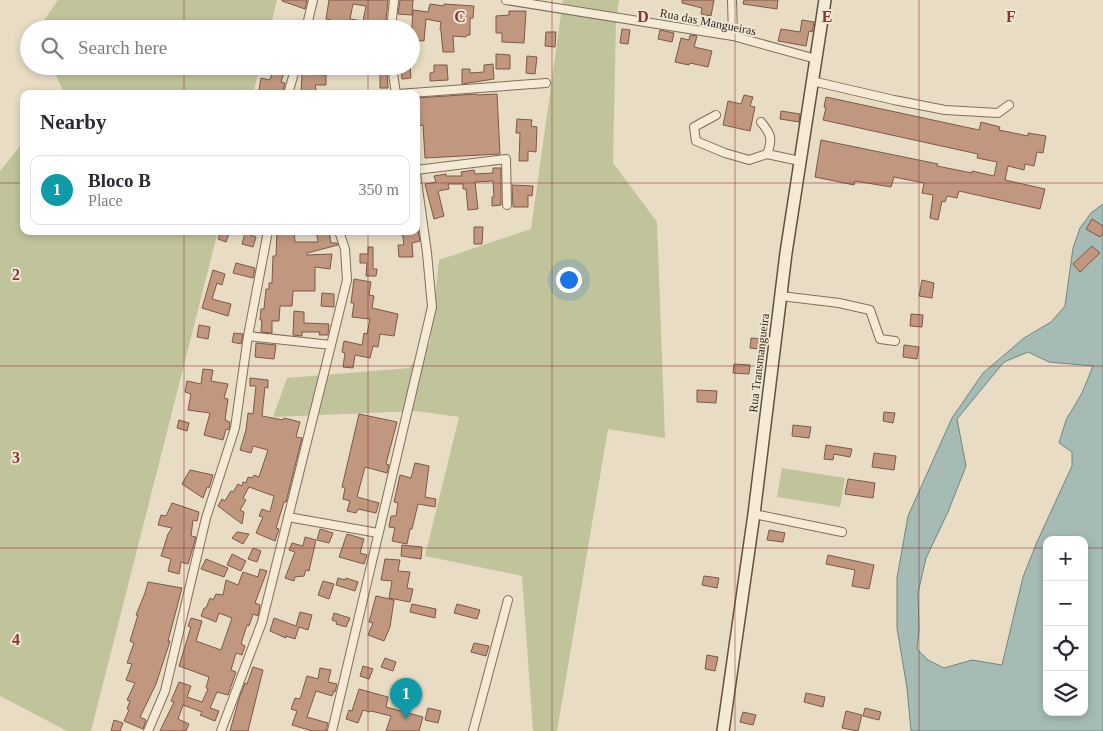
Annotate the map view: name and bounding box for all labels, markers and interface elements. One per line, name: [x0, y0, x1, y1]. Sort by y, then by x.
street label: Rua das Mangueiras: [659, 6, 758, 38]
text: C: [454, 8, 466, 25]
text: D: [637, 8, 649, 25]
text: E: [822, 8, 832, 25]
text: F: [1006, 8, 1016, 25]
search box: [20, 20, 420, 75]
icon: search: [38, 34, 66, 62]
text: Search here: [78, 37, 167, 58]
text: Nearby: [40, 110, 107, 134]
text: Bloco B: [88, 170, 151, 191]
text: 1: [53, 181, 61, 198]
text: 350 m: [359, 181, 399, 198]
text: Place: [88, 192, 123, 209]
text: 2: [12, 266, 20, 283]
your location: [556, 267, 582, 293]
street label: Rua Transmangueira: [746, 312, 772, 413]
text: 3: [12, 449, 20, 466]
map controls: [1043, 536, 1088, 716]
button: +: [1043, 536, 1088, 581]
button: −: [1043, 581, 1088, 626]
button: locate: [1043, 626, 1088, 671]
text: 4: [12, 631, 20, 648]
button: layers: [1043, 671, 1088, 716]
pin: 1: [390, 678, 422, 719]

